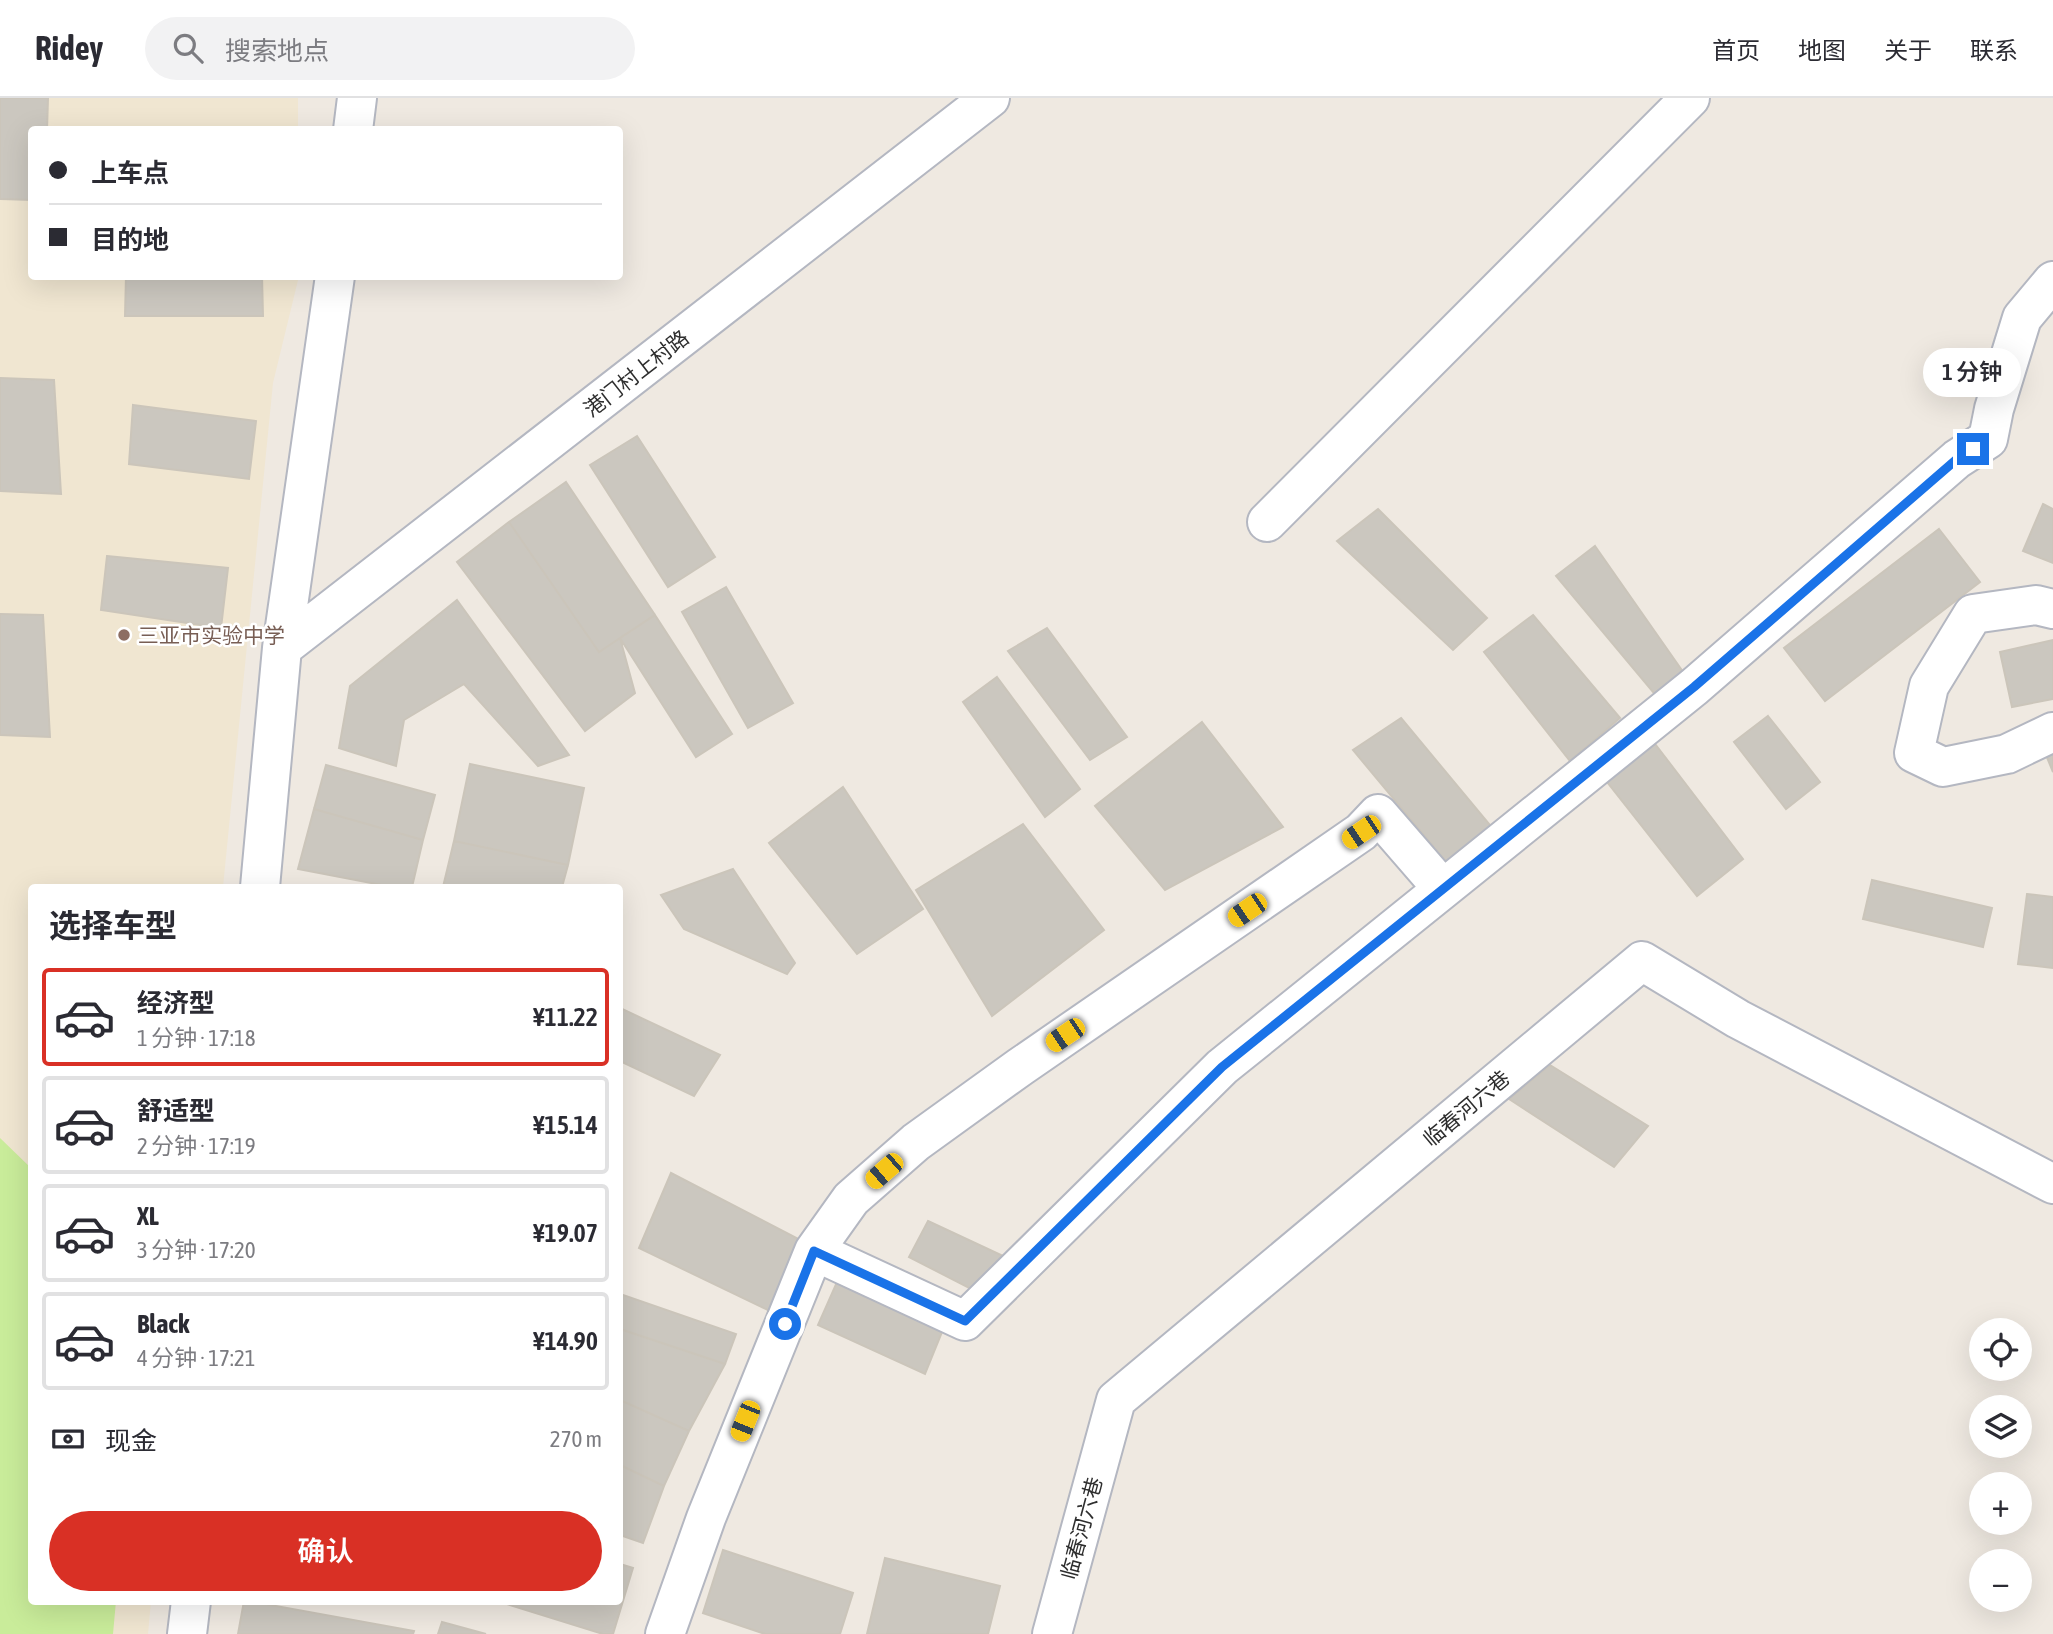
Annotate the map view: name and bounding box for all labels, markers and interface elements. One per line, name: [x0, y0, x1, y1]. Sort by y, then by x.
search box: [145, 17, 635, 80]
text: Ridey: [35, 29, 103, 67]
icon: search: [169, 29, 207, 67]
text: 搜索地点: [225, 36, 329, 66]
text: 首页: [1712, 37, 1760, 64]
text: 地图: [1798, 37, 1846, 64]
text: 关于: [1884, 37, 1932, 64]
text: 联系: [1970, 37, 2018, 64]
text: 上车点: [91, 158, 169, 188]
text: 目的地: [91, 225, 169, 255]
street label: 港门村上村路: [579, 325, 693, 421]
callout: 1 分钟: [1924, 348, 2022, 396]
text: 1 分钟: [1942, 359, 2002, 385]
route end: [1957, 433, 1989, 465]
place label: 三亚市实验中学: [138, 623, 285, 647]
marker: 三亚市实验中学: [116, 627, 132, 643]
car: [1338, 812, 1385, 852]
car: [1224, 890, 1271, 930]
text: 选择车型: [49, 907, 177, 944]
icon: car: [53, 986, 116, 1049]
text: 经济型: [137, 988, 215, 1018]
text: ¥11.22: [533, 1002, 598, 1032]
car: [1042, 1015, 1089, 1055]
text: 1 分钟 · 17:18: [137, 1025, 256, 1051]
street label: 临春河六巷: [1418, 1065, 1514, 1151]
icon: car: [53, 1094, 116, 1157]
text: 舒适型: [137, 1096, 215, 1126]
text: ¥15.14: [533, 1110, 598, 1140]
text: 2 分钟 · 17:19: [137, 1133, 256, 1159]
car: [862, 1149, 907, 1193]
text: XL: [137, 1201, 159, 1231]
icon: car: [53, 1202, 116, 1265]
text: ¥19.07: [533, 1218, 598, 1248]
text: 3 分钟 · 17:20: [137, 1237, 256, 1263]
route start: [769, 1308, 801, 1340]
text: Black: [137, 1309, 189, 1339]
icon: car: [53, 1310, 116, 1373]
map controls: [1969, 1318, 2032, 1612]
button: locate: [1969, 1318, 2032, 1381]
text: ¥14.90: [533, 1326, 598, 1356]
text: 4 分钟 · 17:21: [137, 1345, 256, 1371]
button: layers: [1969, 1395, 2032, 1458]
car: [728, 1398, 763, 1444]
icon: cash: [49, 1420, 87, 1458]
text: 现金: [105, 1426, 157, 1456]
text: 270 m: [550, 1426, 602, 1452]
button: +: [1969, 1472, 2032, 1535]
street label: 临春河六巷: [1056, 1474, 1106, 1582]
button: 确认: [49, 1511, 602, 1591]
button: −: [1969, 1549, 2032, 1612]

